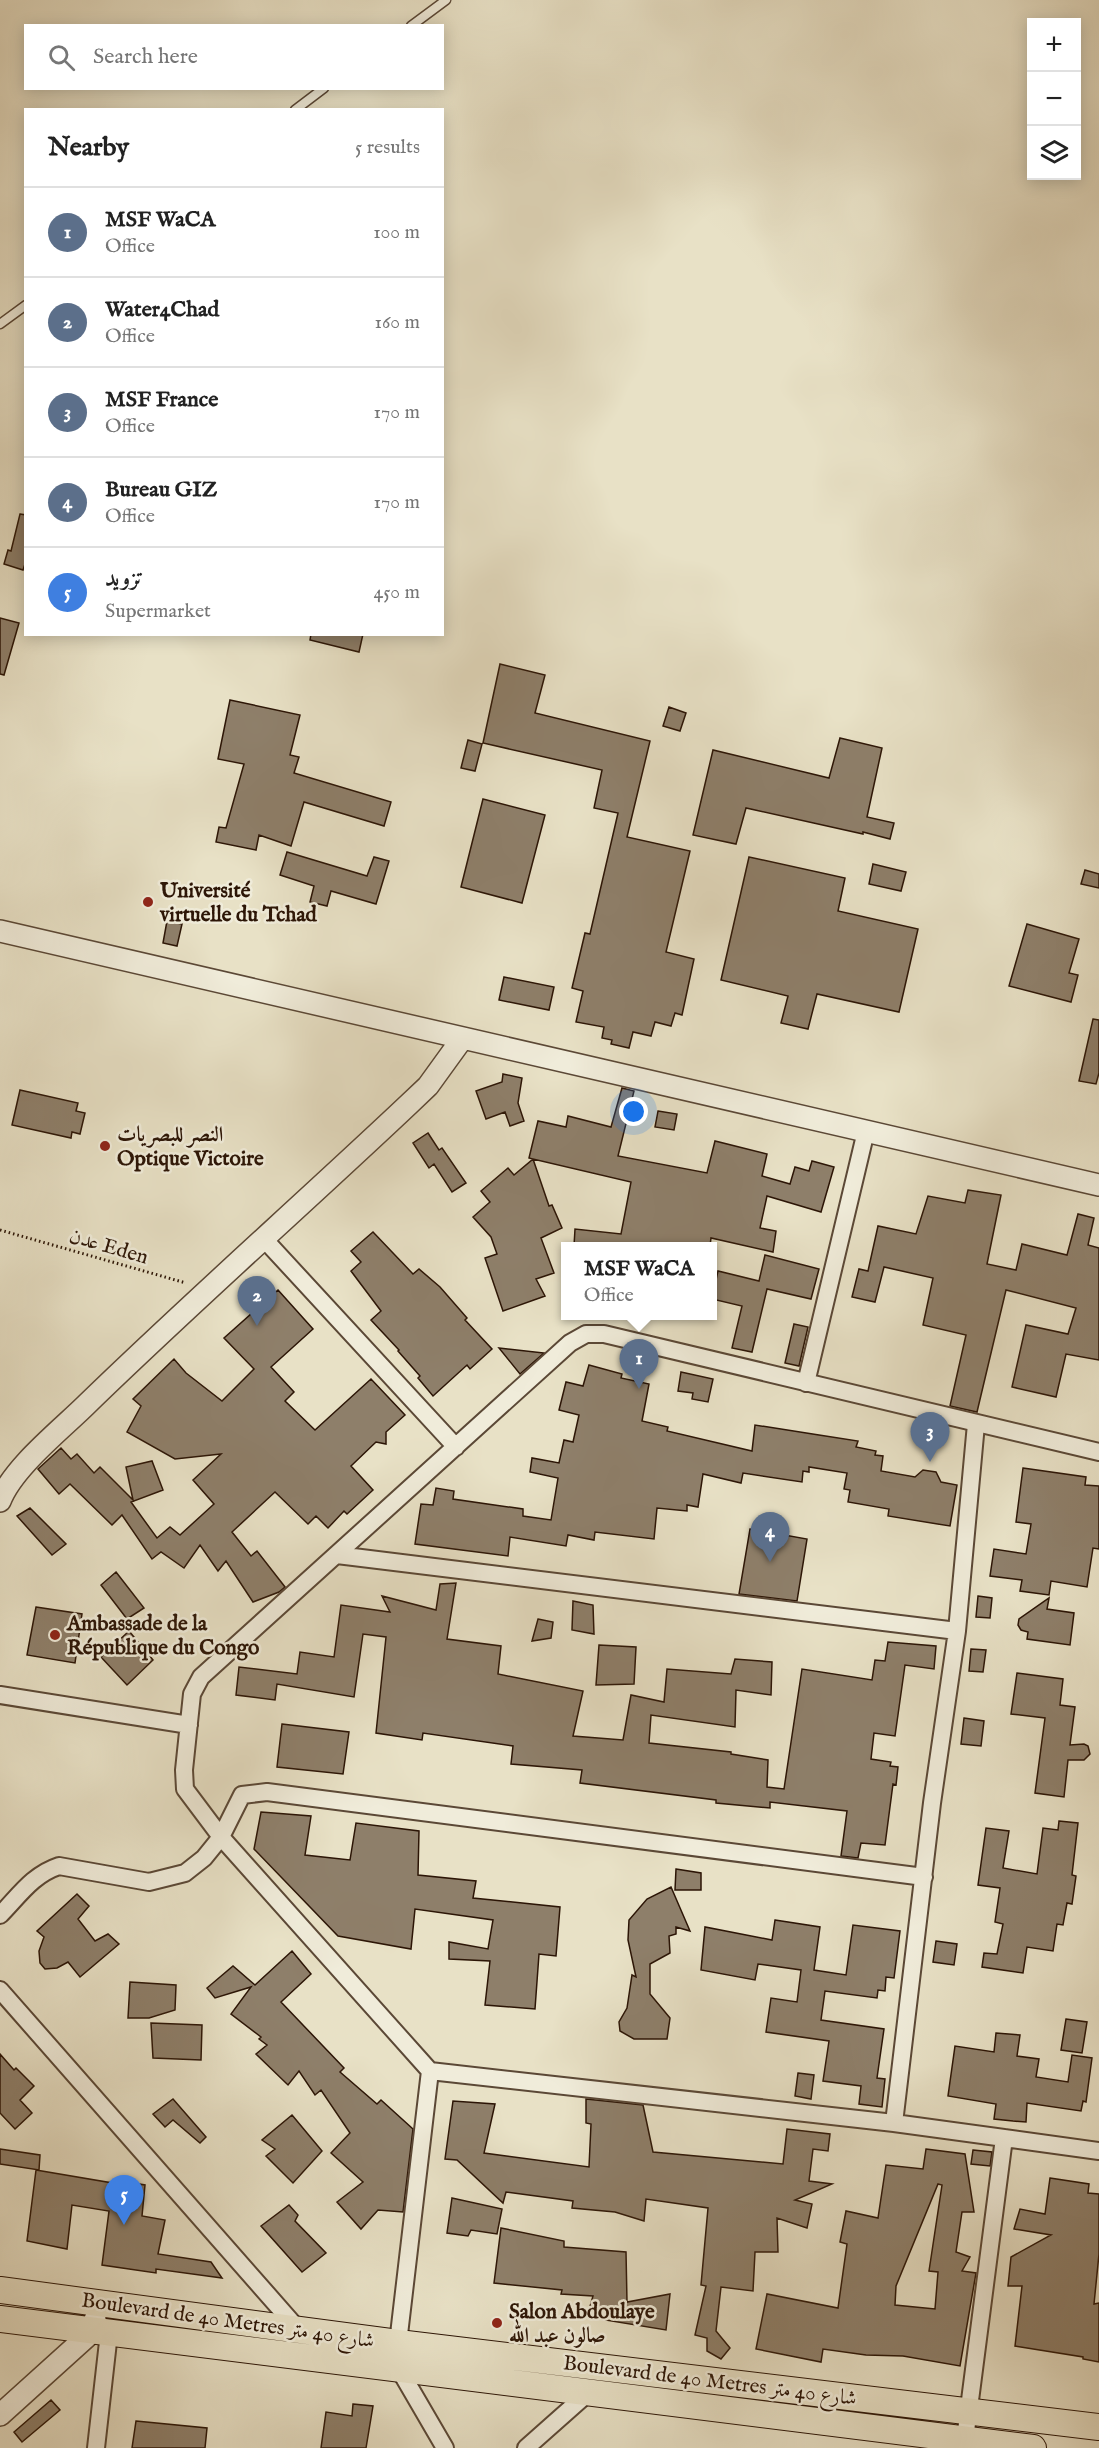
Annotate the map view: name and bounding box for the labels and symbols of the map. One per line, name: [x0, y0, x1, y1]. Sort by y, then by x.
place label: Université virtuelle du Tchad: [159, 878, 317, 929]
marker: Université virtuelle du Tchad: [141, 895, 155, 909]
your location: [619, 1097, 648, 1126]
place label: النصر للبصريات Optique Victoire: [117, 1122, 264, 1173]
marker: النصر للبصريات Optique Victoire: [98, 1139, 112, 1153]
street label: عدن Eden: [66, 1223, 151, 1272]
pin: 2: [238, 1276, 276, 1326]
pin: 1: [620, 1340, 658, 1389]
pin: 3: [910, 1412, 950, 1462]
pin: 4: [750, 1512, 790, 1562]
place label: Ambassade de la République du Congo: [66, 1611, 260, 1662]
marker: Ambassade de la République du Congo: [48, 1628, 62, 1642]
pin: 5: [104, 2176, 144, 2225]
street label: Boulevard de 40 Metres شارع 40 متر: [79, 2288, 376, 2358]
place label: Salon Abdoulaye صالون عبد الله: [509, 2299, 655, 2350]
marker: Salon Abdoulaye صالون عبد الله: [490, 2316, 504, 2330]
street label: Boulevard de 40 Metres شارع 40 متر: [561, 2350, 858, 2416]

